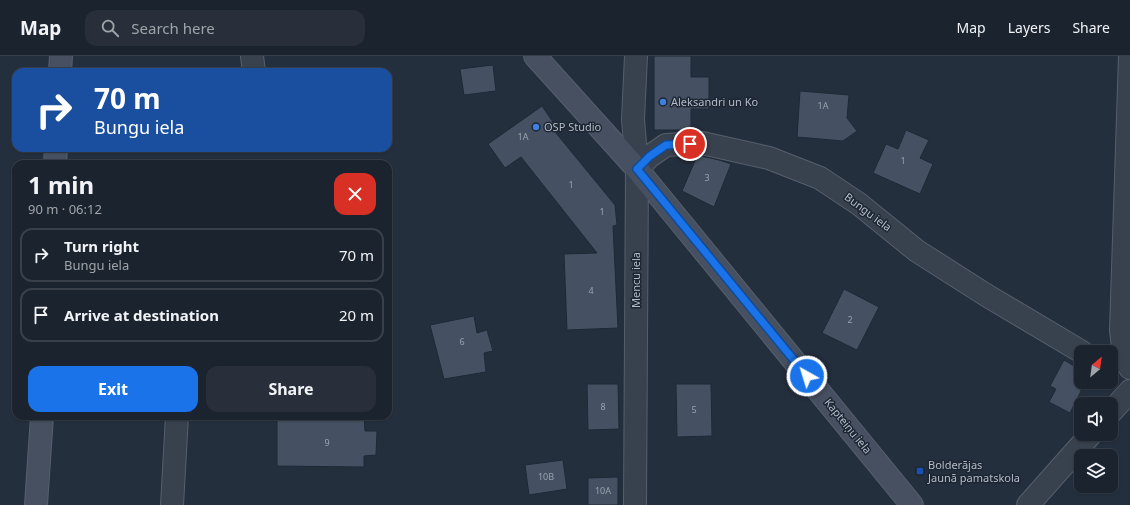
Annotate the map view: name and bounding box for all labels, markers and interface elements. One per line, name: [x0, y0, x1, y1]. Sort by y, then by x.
search box: [85, 10, 365, 46]
text: Map: [20, 15, 61, 41]
icon: search: [99, 17, 121, 39]
text: Search here: [131, 18, 215, 38]
text: Map: [957, 18, 986, 37]
text: Layers: [1008, 18, 1050, 37]
text: Share: [1072, 18, 1110, 37]
text: 70 m: [94, 79, 161, 117]
icon: right: [28, 84, 80, 136]
place label: Aleksandri un Ko: [671, 94, 758, 109]
marker: Aleksandri un Ko: [658, 97, 668, 107]
house number: 1A: [818, 99, 829, 112]
text: Bungu iela: [94, 115, 184, 139]
place label: OSP Studio: [544, 119, 602, 134]
marker: OSP Studio: [531, 122, 541, 132]
pin: [673, 127, 707, 161]
house number: 1A: [518, 130, 529, 143]
icon: arrive: [679, 133, 701, 155]
house number: 1: [900, 154, 906, 167]
text: 1 min: [28, 168, 94, 201]
house number: 3: [704, 171, 710, 184]
button: close: [334, 173, 376, 215]
house number: 1: [568, 178, 574, 191]
street label: Bungu iela: [842, 189, 895, 234]
text: 90 m · 06:12: [28, 200, 102, 218]
house number: 1: [599, 205, 605, 218]
text: Turn right: [64, 236, 139, 256]
icon: right: [30, 244, 52, 266]
text: 70 m: [339, 245, 374, 265]
street label: Mencu iela: [628, 252, 643, 308]
text: Bungu iela: [64, 256, 129, 274]
house number: 4: [588, 284, 594, 297]
icon: arrive: [30, 304, 52, 326]
text: Arrive at destination: [64, 305, 219, 325]
text: 20 m: [339, 305, 374, 325]
house number: 2: [847, 313, 853, 326]
house number: 6: [459, 335, 465, 348]
north arrow: [1074, 345, 1118, 389]
map controls: [1074, 345, 1118, 493]
position arrow: [786, 355, 828, 397]
button: Exit: [28, 366, 198, 412]
button: Share: [206, 366, 376, 412]
street label: Kapteiņu iela: [821, 395, 875, 457]
button: sound: [1074, 397, 1118, 441]
house number: 8: [600, 400, 606, 413]
house number: 5: [691, 403, 697, 416]
house number: 9: [324, 436, 330, 449]
button: layers: [1074, 449, 1118, 493]
place label: Bolderājas Jaunā pamatskola: [927, 457, 1020, 485]
marker: Bolderājas Jaunā pamatskola: [915, 466, 925, 476]
house number: 10B: [538, 470, 554, 483]
house number: 10A: [595, 484, 611, 497]

